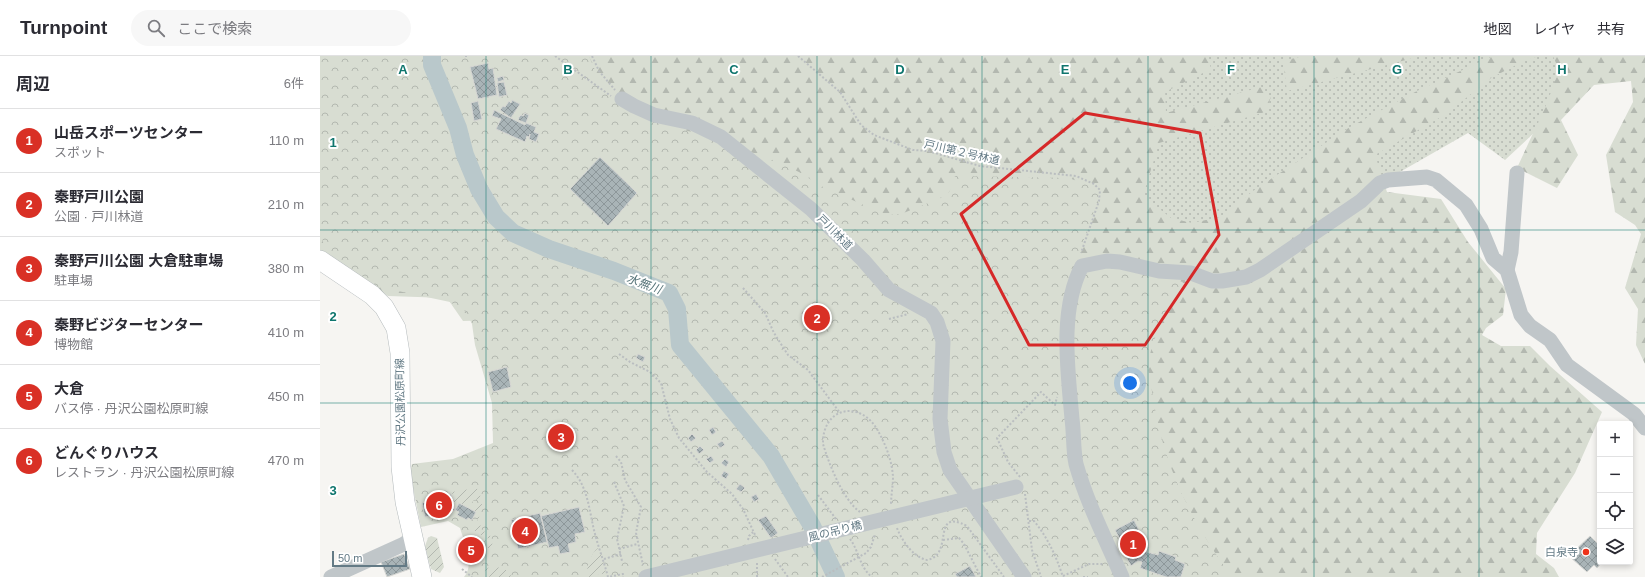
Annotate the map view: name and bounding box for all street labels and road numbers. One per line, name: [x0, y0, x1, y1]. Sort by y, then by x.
street label: 戸川第２号林道: [923, 137, 1001, 167]
street label: 戸川林道: [815, 212, 855, 252]
street label: 丹沢公園松原町線: [393, 358, 407, 446]
street label: 風の吊り橋: [807, 519, 863, 543]

